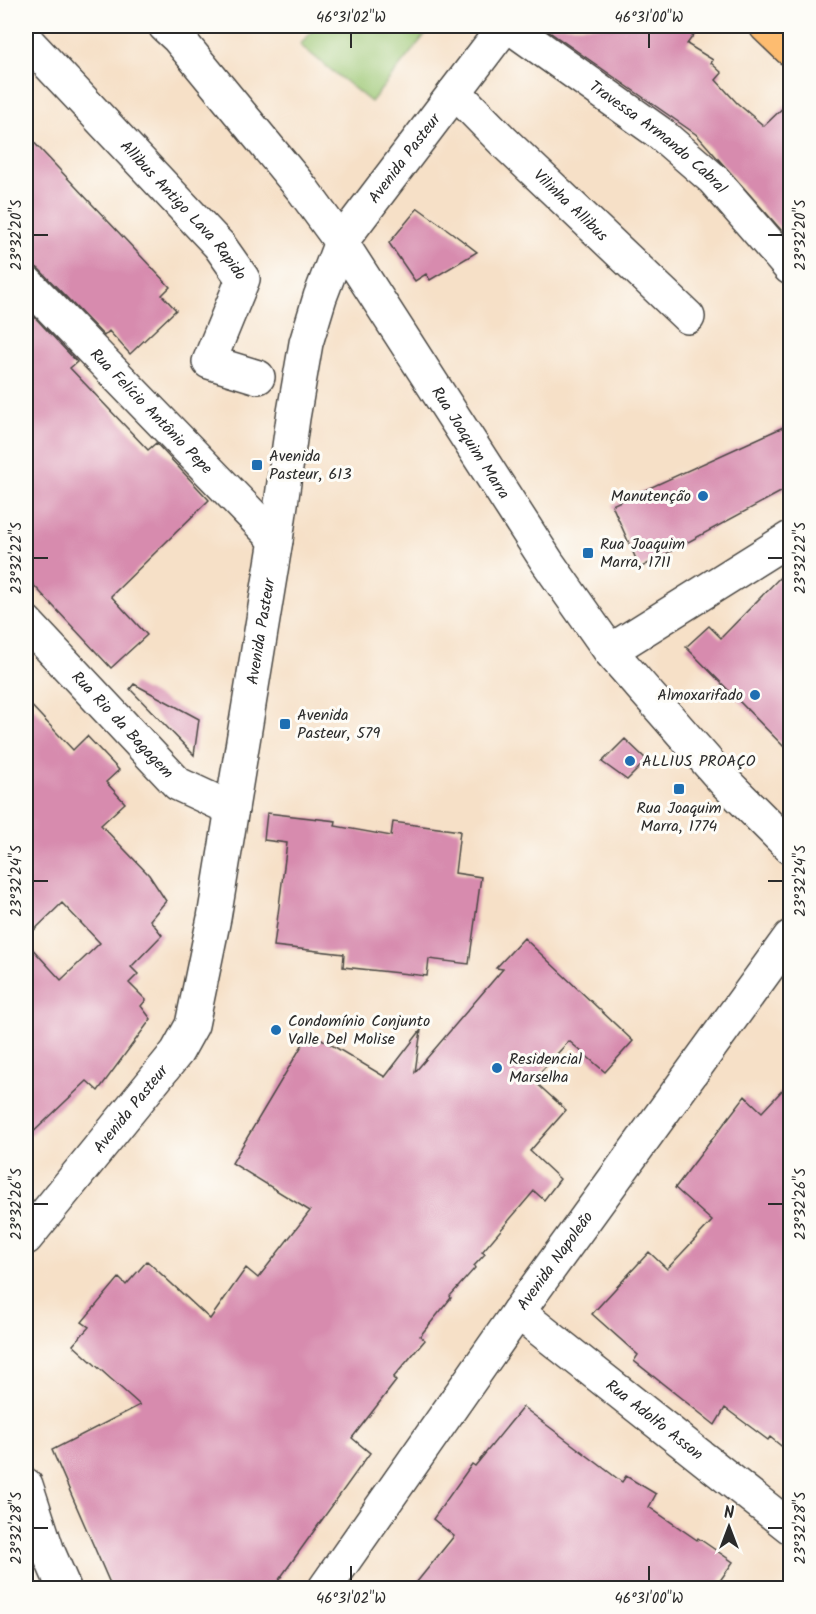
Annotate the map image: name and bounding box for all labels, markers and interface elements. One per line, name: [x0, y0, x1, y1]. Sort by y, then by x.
text: 46°31'02"W: [316, 6, 386, 30]
text: 46°31'00"W: [615, 6, 684, 30]
street label: Travessa Armando Cabral: [584, 74, 733, 199]
street label: Avenida Pasteur: [362, 107, 448, 209]
street label: Allibus Antigo Lava Rapido: [114, 135, 253, 286]
street label: Vilinha Allibus: [527, 163, 614, 247]
text: 23°32'20"S: [5, 199, 29, 270]
text: 23°32'20"S: [789, 199, 813, 270]
street label: Rua Felício Antônio Pepe: [84, 342, 218, 480]
street label: Rua Joaquim Marra: [425, 382, 516, 504]
place label: Avenida Pasteur, 613: [269, 444, 352, 487]
marker: Avenida Pasteur, 613: [250, 458, 264, 472]
place label: Manutenção: [611, 484, 691, 509]
marker: Manutenção: [696, 489, 710, 503]
text: 23°32'22"S: [5, 522, 29, 594]
text: 23°32'22"S: [789, 522, 813, 594]
place label: Rua Joaquim Marra, 1711: [600, 532, 685, 575]
marker: Rua Joaquim Marra, 1711: [581, 546, 595, 560]
street label: Avenida Pasteur: [240, 575, 282, 687]
street label: Rua Rio da Bagagem: [65, 665, 180, 785]
place label: Almoxarifado: [657, 683, 743, 708]
marker: Almoxarifado: [748, 688, 762, 702]
place label: Avenida Pasteur, 579: [297, 703, 380, 746]
marker: Avenida Pasteur, 579: [278, 717, 292, 731]
place label: ALLIUS PROAÇO: [642, 749, 756, 774]
marker: ALLIUS PROAÇO: [623, 754, 637, 768]
marker: Rua Joaquim Marra, 1774: [672, 782, 686, 796]
place label: Rua Joaquim Marra, 1774: [636, 796, 722, 839]
text: 23°32'24"S: [5, 845, 29, 917]
text: 23°32'24"S: [789, 845, 813, 917]
place label: Condomínio Conjunto Valle Del Molise: [288, 1009, 430, 1052]
marker: Condomínio Conjunto Valle Del Molise: [269, 1023, 283, 1037]
place label: Residencial Marselha: [509, 1047, 582, 1090]
street label: Avenida Pasteur: [87, 1058, 175, 1159]
marker: Residencial Marselha: [490, 1061, 504, 1075]
text: 23°32'26"S: [5, 1168, 29, 1240]
text: 23°32'26"S: [789, 1168, 813, 1240]
street label: Avenida Napoleão: [511, 1206, 600, 1316]
street label: Rua Adolfo Asson: [600, 1373, 709, 1467]
text: 23°32'28"S: [5, 1492, 29, 1564]
text: 23°32'28"S: [789, 1492, 813, 1564]
north arrow: [699, 1497, 759, 1557]
text: N: [724, 1501, 734, 1526]
text: 46°31'02"W: [316, 1587, 386, 1611]
text: 46°31'00"W: [615, 1587, 684, 1611]

